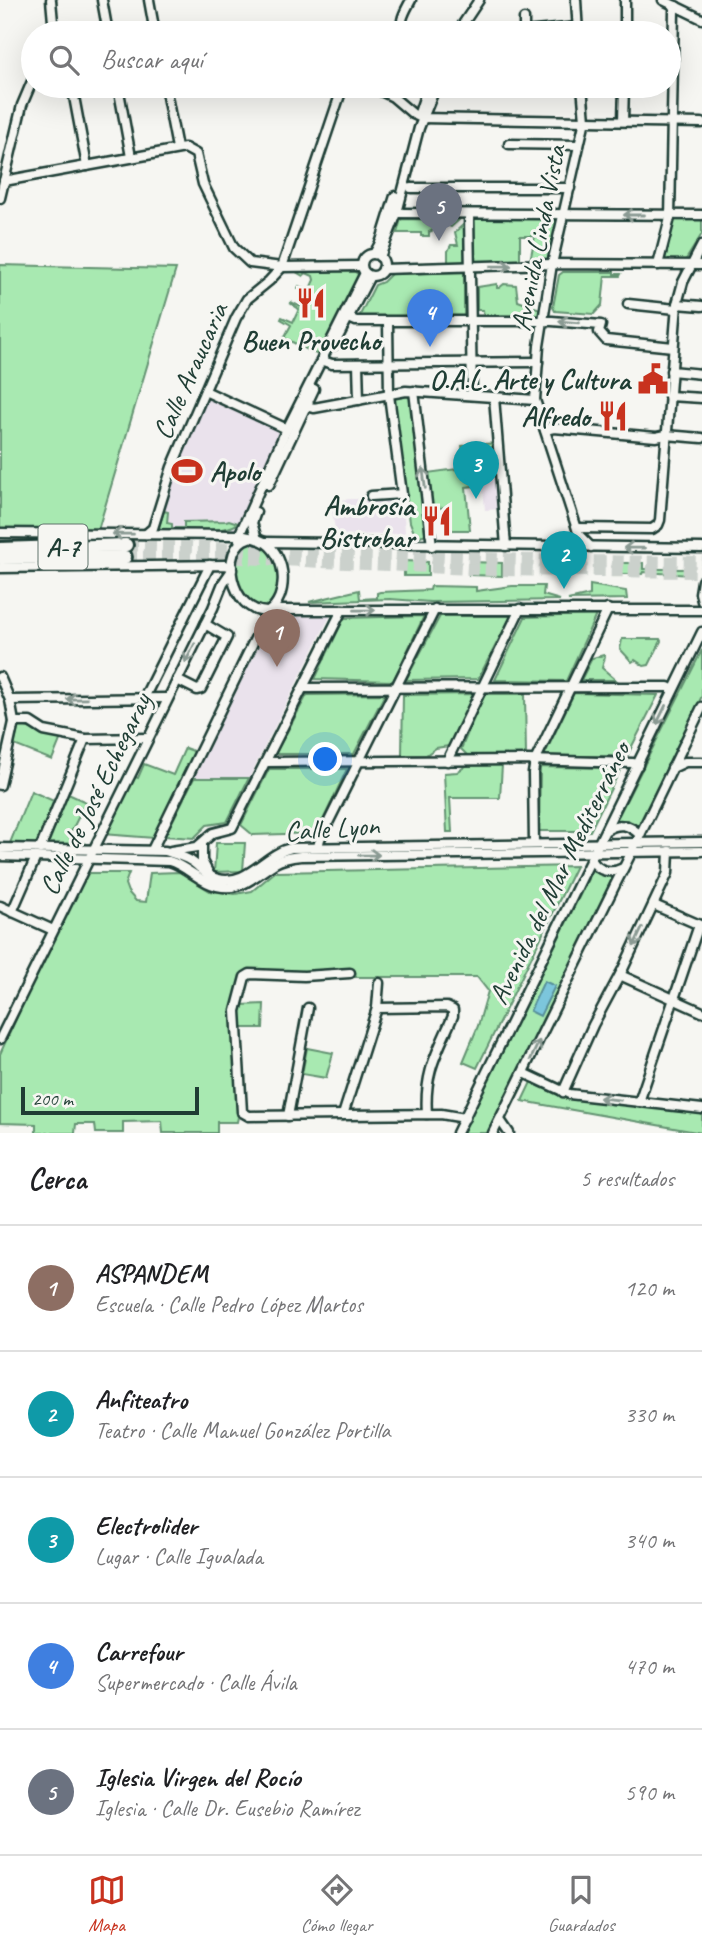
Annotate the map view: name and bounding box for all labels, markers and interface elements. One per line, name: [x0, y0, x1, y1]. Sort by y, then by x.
search box: [21, 21, 681, 98]
icon: search: [45, 41, 83, 79]
text: Buscar aquí: [101, 43, 203, 76]
street label: Avenida Linda Vista: [503, 140, 573, 334]
pin: 5: [416, 183, 462, 241]
one-way arrow: [623, 208, 646, 222]
one-way arrow: [489, 259, 512, 273]
restaurant icon: Buen Provecho: [294, 286, 328, 320]
pin: 4: [407, 289, 453, 347]
street label: Calle Araucaria: [144, 296, 236, 445]
one-way arrow: [558, 315, 581, 328]
place label: Buen Provecho: [242, 323, 383, 358]
place label: O.A.L. Arte y Cultura: [429, 362, 633, 397]
public building icon: O.A.L. Arte y Cultura: [636, 362, 670, 396]
place label: Alfredo: [521, 399, 593, 434]
restaurant icon: Alfredo: [596, 399, 630, 433]
pin: 3: [453, 441, 499, 499]
sports icon: Apolo: [170, 454, 204, 488]
place label: Apolo: [210, 454, 263, 489]
one-way arrow: [418, 467, 431, 490]
place label: Ambrosía Bistrobar: [320, 488, 417, 555]
restaurant icon: Ambrosía Bistrobar: [420, 504, 454, 538]
road number: A-7: [38, 524, 88, 569]
one-way arrow: [111, 527, 134, 541]
pin: 2: [541, 531, 587, 589]
one-way arrow: [623, 541, 646, 554]
one-way arrow: [353, 603, 376, 617]
pin: 1: [254, 609, 300, 667]
one-way arrow: [182, 642, 196, 663]
street label: Calle de José Echegaray: [31, 685, 160, 901]
one-way arrow: [66, 692, 89, 706]
one-way arrow: [654, 704, 667, 725]
street label: Avenida del Mar Mediterráneo: [480, 734, 639, 1010]
your location: [308, 742, 342, 776]
street label: Calle Lyon: [284, 807, 382, 849]
one-way arrow: [358, 849, 381, 862]
one-way arrow: [631, 926, 645, 947]
one-way arrow: [528, 1040, 542, 1061]
scale bar: [21, 1084, 200, 1116]
text: 200 m: [32, 1087, 73, 1111]
one-way arrow: [599, 1092, 622, 1105]
text: Cerca: [28, 1160, 86, 1198]
text: 5 resultados: [580, 1164, 674, 1193]
text: ASPANDEM: [95, 1257, 207, 1290]
text: 1: [46, 1274, 56, 1303]
text: 120 m: [625, 1274, 674, 1303]
text: Escuela · Calle Pedro López Martos: [95, 1290, 363, 1319]
text: Anfiteatro: [95, 1383, 187, 1416]
text: 2: [46, 1400, 56, 1429]
text: 330 m: [625, 1400, 674, 1429]
text: Teatro · Calle Manuel González Portilla: [95, 1416, 390, 1445]
text: Electrolider: [95, 1509, 197, 1542]
text: 3: [46, 1526, 56, 1555]
text: 340 m: [625, 1526, 674, 1555]
text: Lugar · Calle Igualada: [95, 1542, 263, 1571]
text: Carrefour: [95, 1635, 183, 1668]
text: 4: [46, 1652, 56, 1681]
text: 470 m: [625, 1652, 674, 1681]
text: Supermercado · Calle Ávila: [95, 1668, 297, 1697]
text: Iglesia Virgen del Rocío: [95, 1761, 301, 1794]
text: 5: [46, 1778, 56, 1807]
text: 590 m: [625, 1778, 674, 1807]
text: Iglesia · Calle Dr. Eusebio Ramírez: [95, 1794, 359, 1823]
tab: Mapa: [88, 1871, 126, 1937]
tab: Cómo llegar: [301, 1871, 373, 1937]
tab: Guardados: [548, 1871, 614, 1937]

